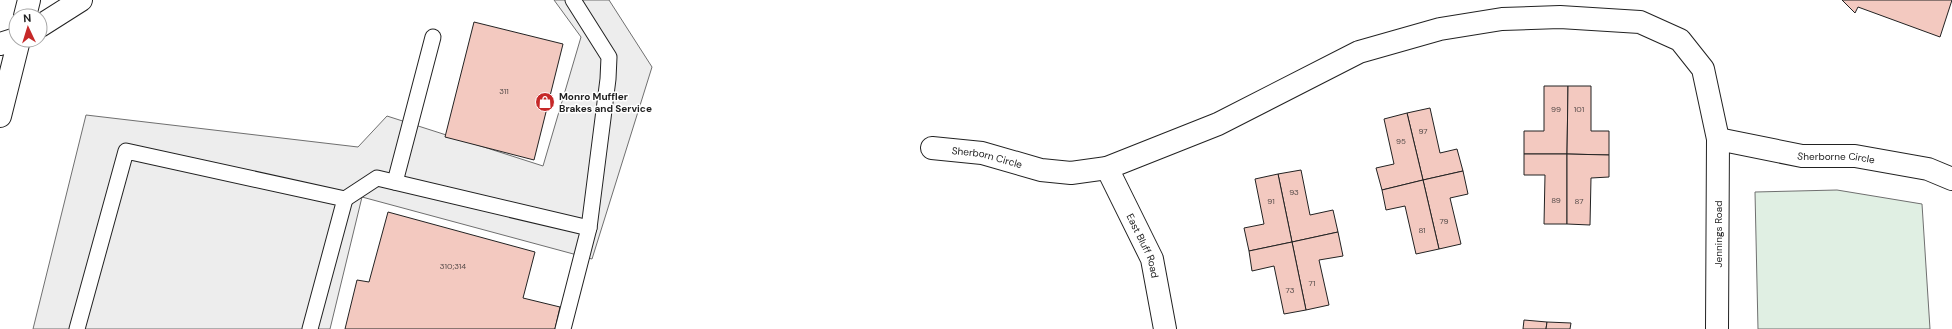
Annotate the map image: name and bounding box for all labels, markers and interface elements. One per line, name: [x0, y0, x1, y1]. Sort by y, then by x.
north arrow: [8, 8, 48, 48]
text: N: [23, 11, 32, 25]
house number: 311: [499, 86, 509, 96]
place label: Monro Muffler Brakes and Service: [559, 90, 652, 115]
shop icon: Monro Muffler Brakes and Service: [534, 91, 556, 113]
house number: 99: [1551, 104, 1561, 114]
house number: 101: [1574, 104, 1584, 114]
house number: 97: [1418, 126, 1428, 136]
house number: 95: [1396, 136, 1406, 146]
street label: Sherborn Circle: [951, 144, 1024, 171]
street label: Sherborne Circle: [1796, 149, 1876, 166]
house number: 93: [1289, 187, 1299, 197]
house number: 89: [1551, 195, 1561, 205]
house number: 91: [1267, 196, 1275, 206]
house number: 87: [1575, 196, 1583, 206]
street label: Jennings Road: [1712, 201, 1725, 267]
street label: East Bluff Road: [1123, 211, 1161, 279]
house number: 79: [1439, 216, 1449, 226]
house number: 81: [1418, 225, 1426, 235]
house number: 310;314: [440, 261, 466, 271]
house number: 71: [1309, 278, 1315, 288]
house number: 73: [1286, 285, 1295, 295]

